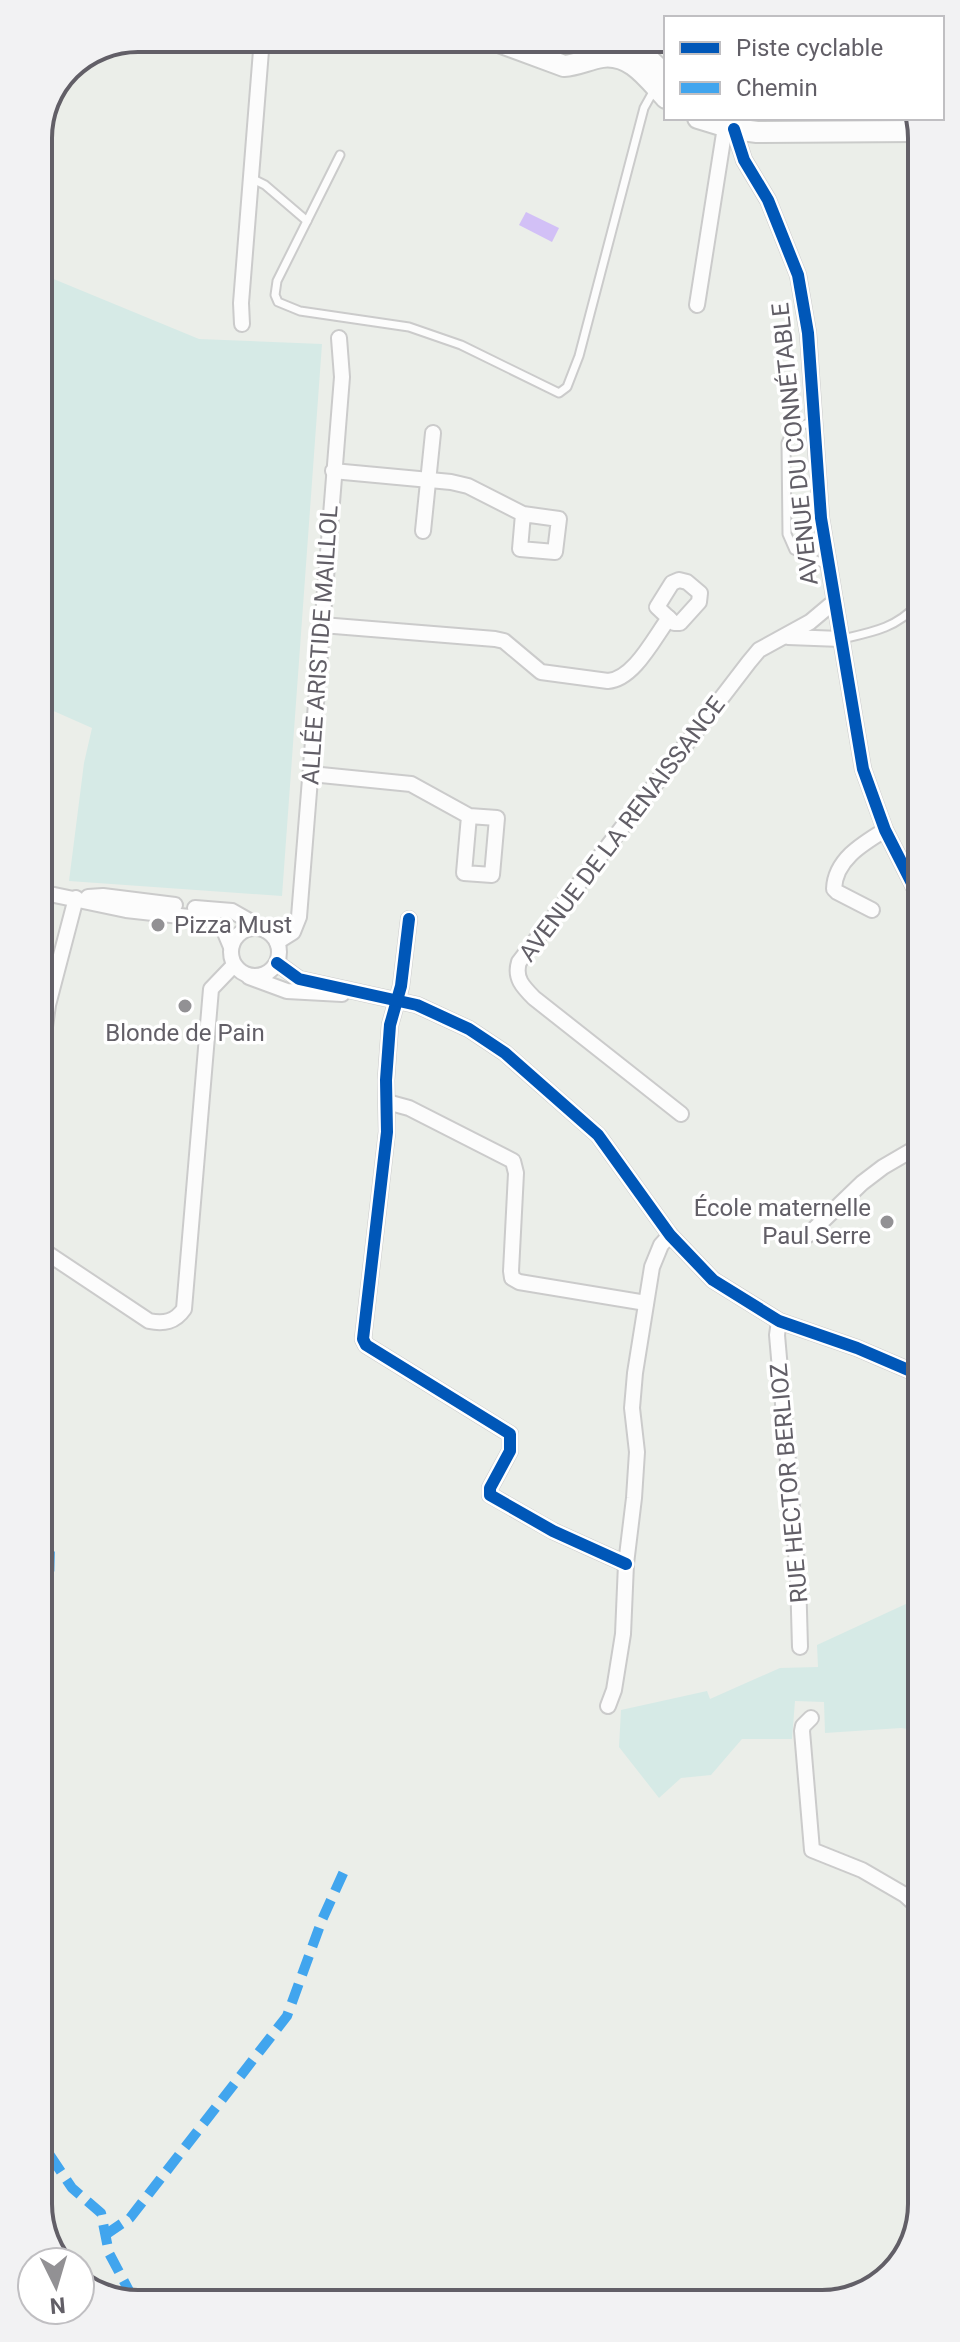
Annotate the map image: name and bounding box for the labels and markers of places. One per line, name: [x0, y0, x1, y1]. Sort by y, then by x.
place label: Pizza Must: [174, 911, 292, 939]
marker: Pizza Must: [149, 916, 167, 934]
marker: Blonde de Pain: [176, 997, 194, 1015]
place label: Blonde de Pain: [105, 1019, 265, 1047]
place label: École maternelle Paul Serre: [694, 1194, 871, 1250]
marker: École maternelle Paul Serre: [878, 1213, 896, 1231]

